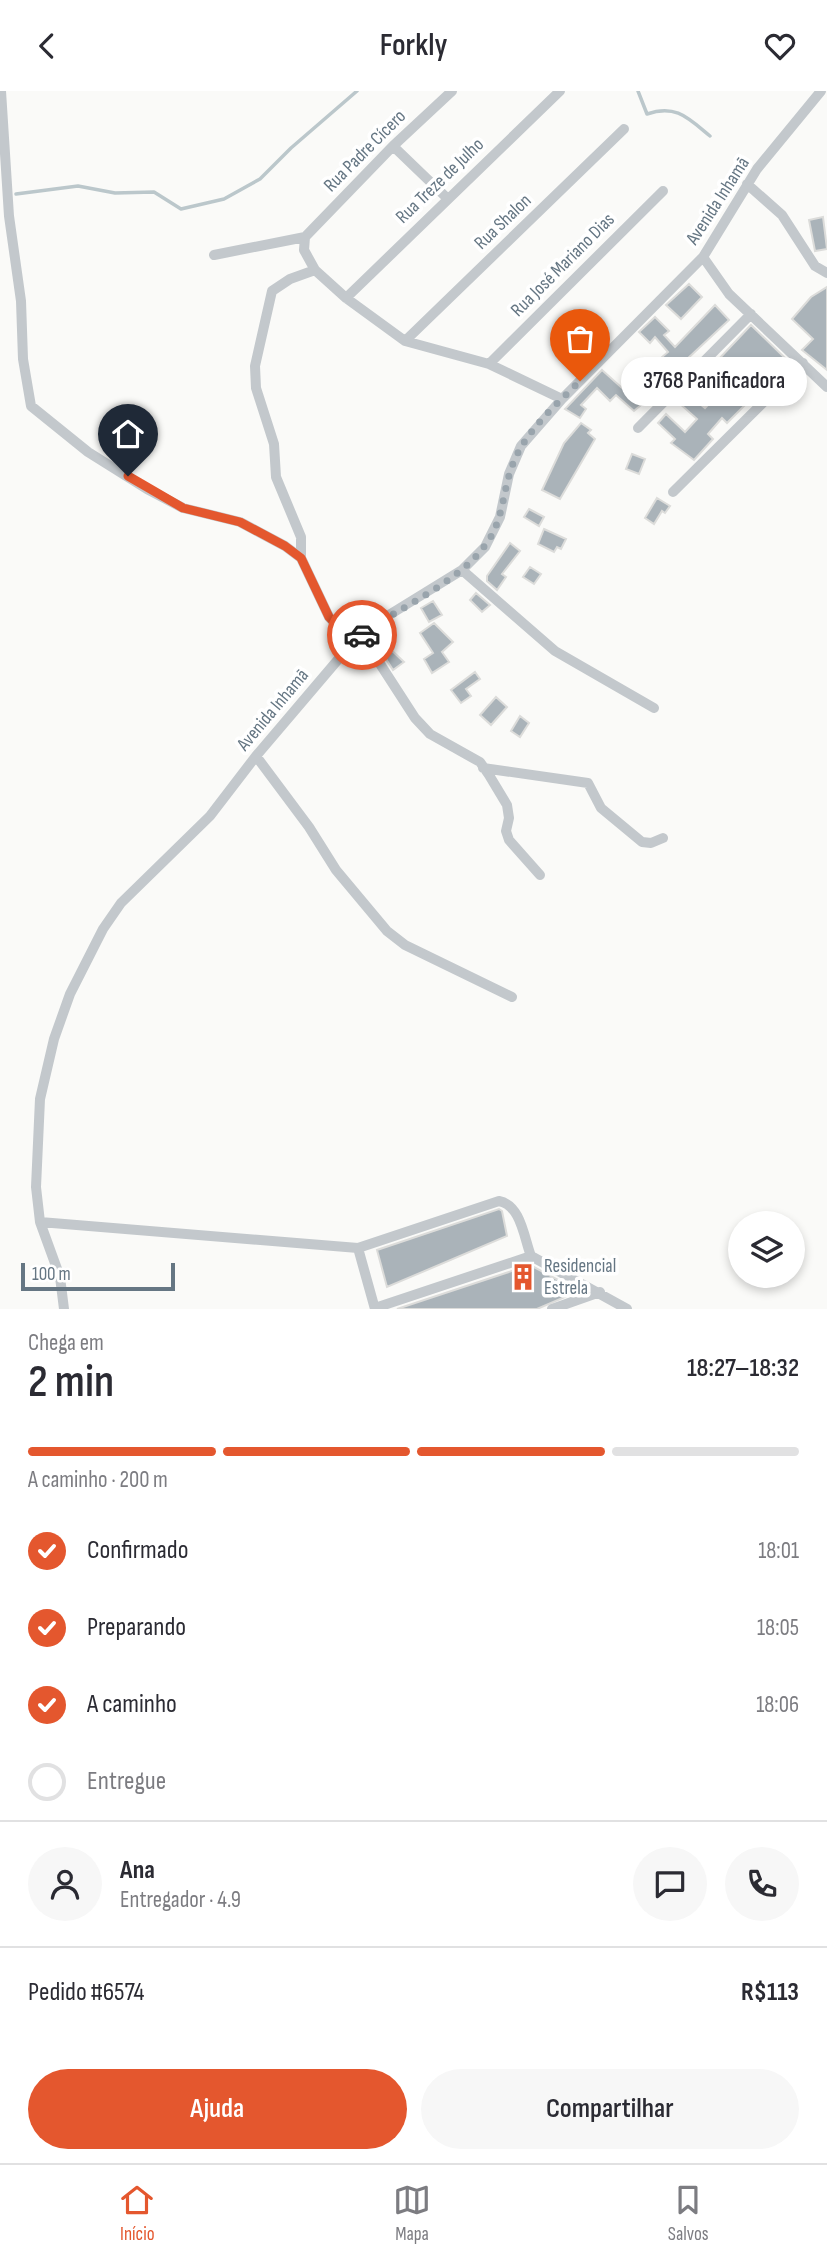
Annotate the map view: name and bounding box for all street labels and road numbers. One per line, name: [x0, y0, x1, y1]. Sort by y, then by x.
street label: Rua Padre Cícero: [319, 105, 411, 197]
street label: Rua Treze de Julho: [391, 133, 489, 229]
street label: Avenida Inhamã: [681, 153, 755, 250]
street label: Rua Shalon: [470, 189, 536, 255]
street label: Rua José Mariano Dias: [506, 208, 620, 322]
street label: Avenida Inhamã: [232, 664, 314, 756]

